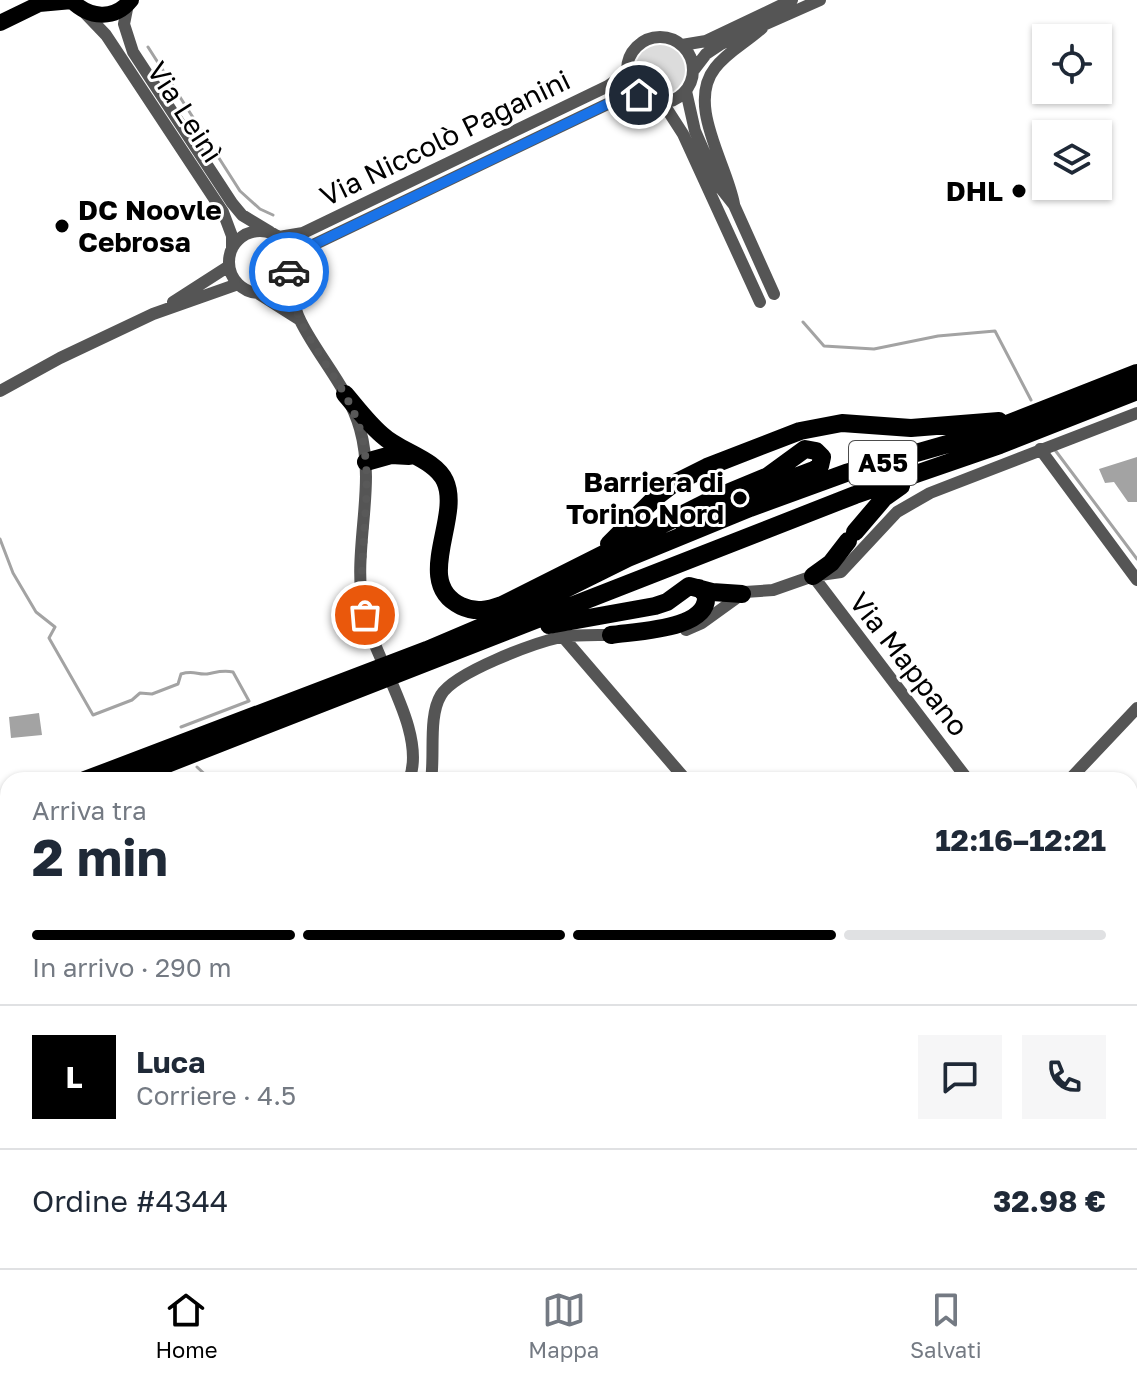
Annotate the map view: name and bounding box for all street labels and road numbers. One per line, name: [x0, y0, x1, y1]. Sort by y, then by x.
street label: Via Leinì: [141, 55, 230, 168]
street label: Via Niccolò Paganini: [314, 63, 575, 212]
road number: A55: [849, 441, 917, 485]
street label: Via Mappano: [843, 585, 976, 742]

